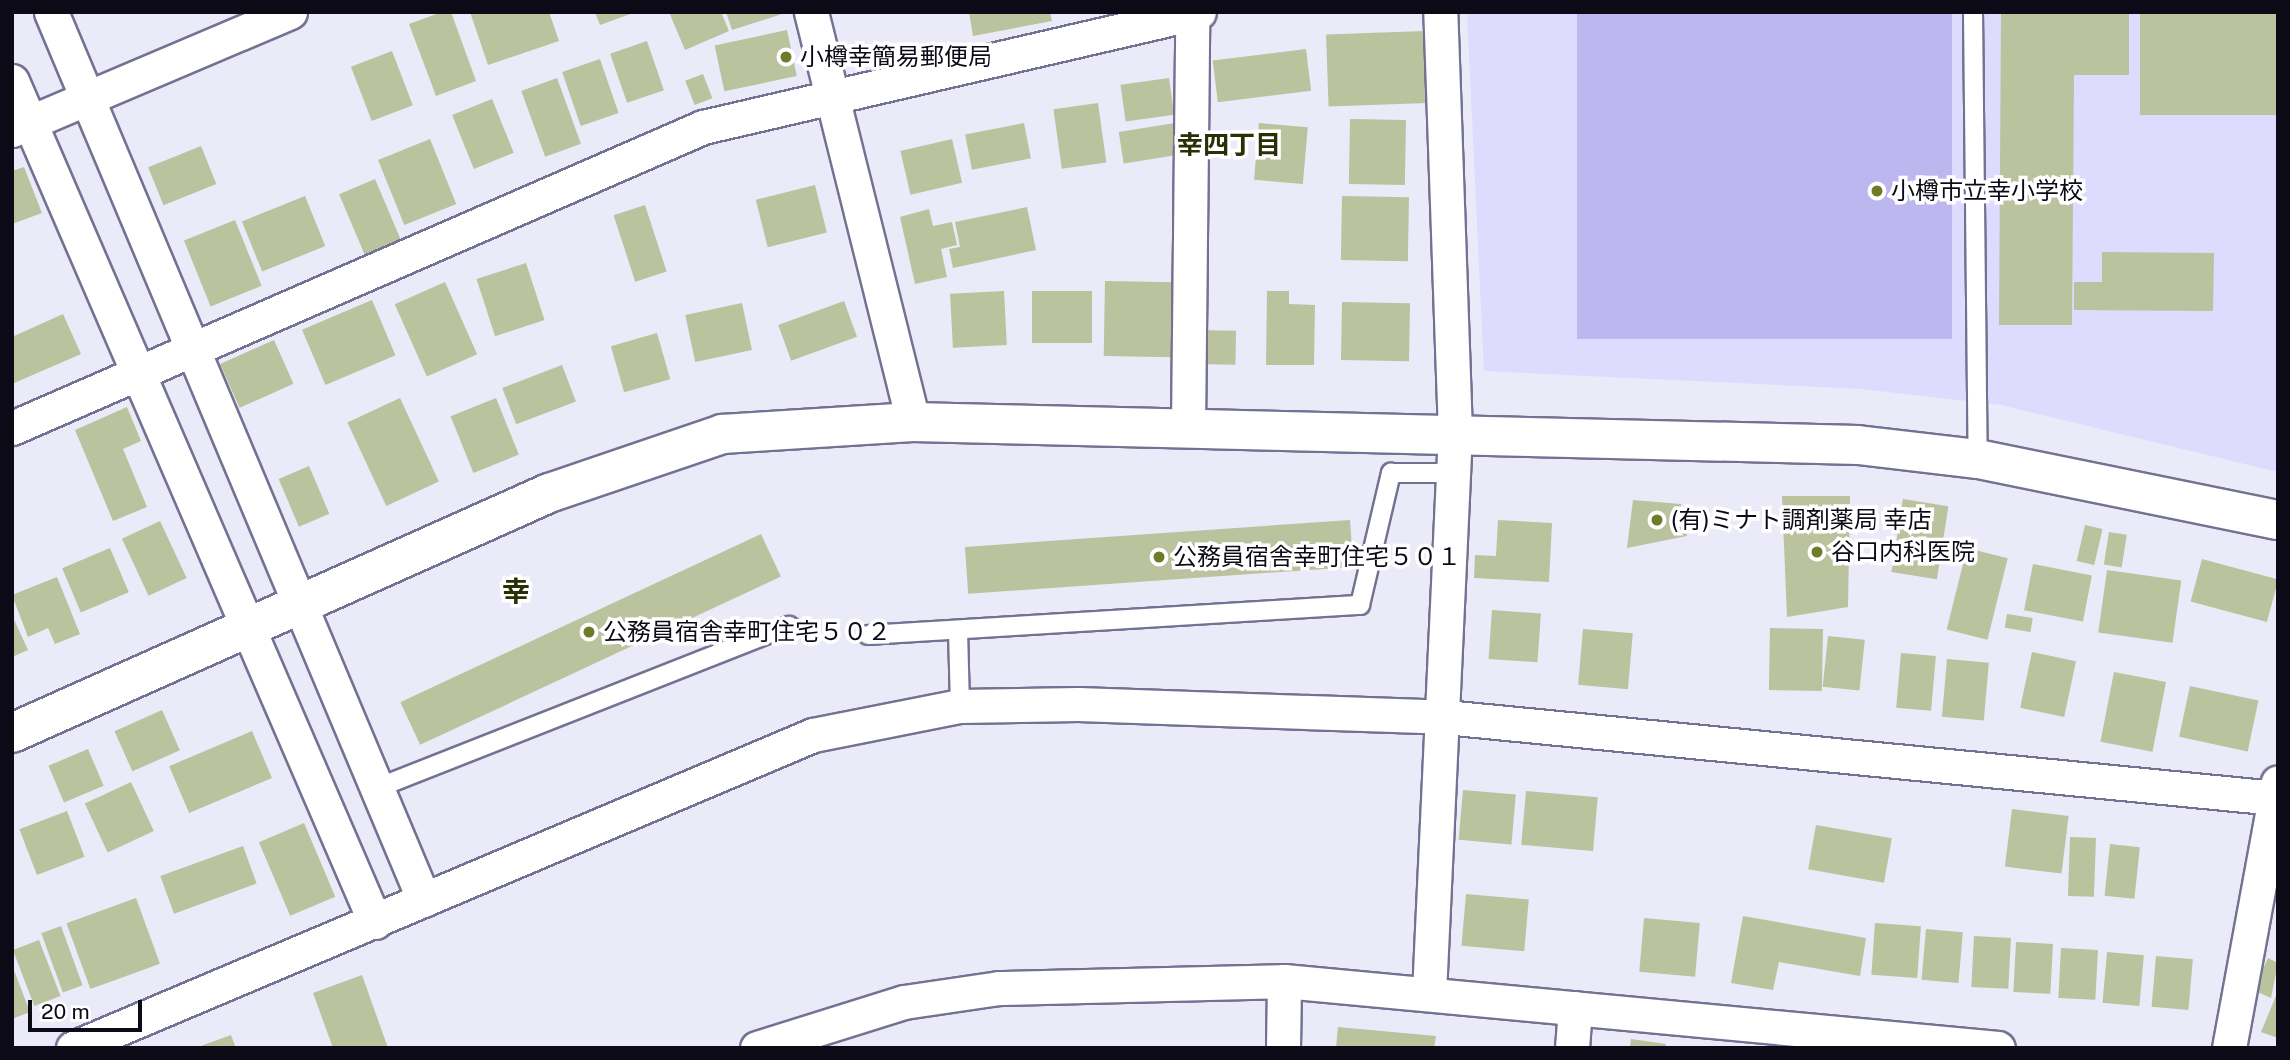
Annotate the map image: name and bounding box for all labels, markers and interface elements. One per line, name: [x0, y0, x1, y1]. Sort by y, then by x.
place label: 小樽幸簡易郵便局: [800, 43, 992, 71]
marker: 小樽幸簡易郵便局: [778, 49, 794, 65]
district label: 幸四丁目: [1177, 129, 1281, 161]
place label: 小樽市立幸小学校: [1891, 177, 2083, 205]
marker: 小樽市立幸小学校: [1869, 183, 1885, 199]
place label: (有)ミナト調剤薬局 幸店: [1671, 506, 1932, 534]
marker: (有)ミナト調剤薬局 幸店: [1649, 512, 1665, 528]
place label: 谷口内科医院: [1831, 538, 1975, 566]
place label: 公務員宿舎幸町住宅５０１: [1173, 543, 1461, 571]
marker: 谷口内科医院: [1809, 544, 1825, 560]
marker: 公務員宿舎幸町住宅５０１: [1151, 549, 1167, 565]
district label: 幸: [502, 574, 530, 608]
place label: 公務員宿舎幸町住宅５０２: [603, 618, 891, 646]
marker: 公務員宿舎幸町住宅５０２: [581, 624, 597, 640]
scale bar: [32, 986, 145, 1030]
text: 20 m: [41, 999, 90, 1024]

